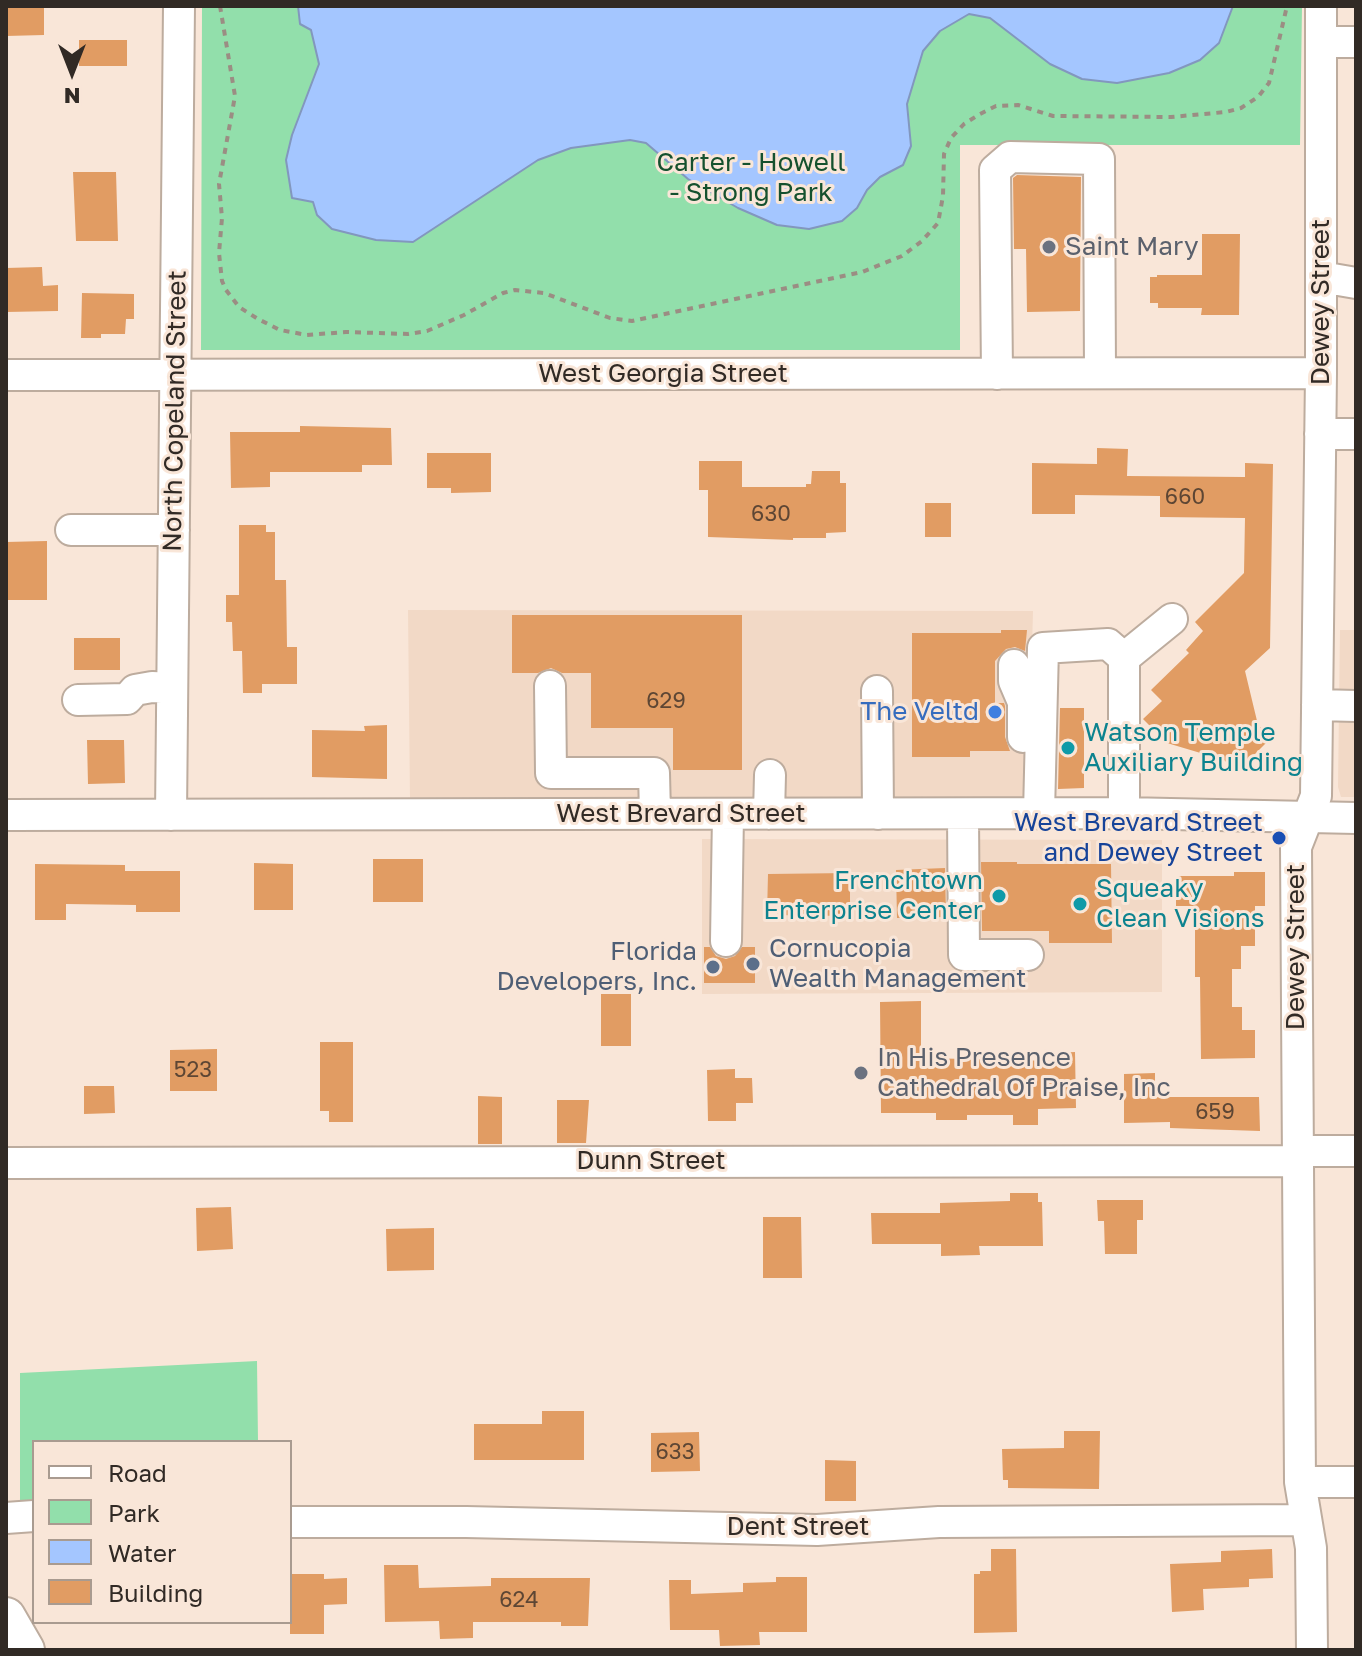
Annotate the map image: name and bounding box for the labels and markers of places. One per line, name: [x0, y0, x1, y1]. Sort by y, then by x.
place label: Saint Mary: [1065, 231, 1198, 263]
marker: Saint Mary: [1040, 238, 1058, 256]
place label: The Veltd: [860, 696, 979, 728]
marker: The Veltd: [986, 703, 1004, 721]
place label: Watson Temple Auxiliary Building: [1084, 717, 1303, 778]
marker: Watson Temple Auxiliary Building: [1059, 739, 1077, 757]
place label: West Brevard Street and Dewey Street: [1014, 807, 1263, 868]
marker: West Brevard Street and Dewey Street: [1270, 829, 1288, 847]
place label: Frenchtown Enterprise Center: [763, 865, 983, 926]
place label: Squeaky Clean Visions: [1096, 873, 1265, 934]
marker: Frenchtown Enterprise Center: [990, 887, 1008, 905]
marker: Squeaky Clean Visions: [1071, 895, 1089, 913]
place label: Cornucopia Wealth Management: [769, 933, 1026, 994]
place label: Florida Developers, Inc.: [497, 936, 697, 998]
marker: Cornucopia Wealth Management: [744, 955, 762, 973]
marker: Florida Developers, Inc.: [704, 958, 722, 976]
place label: In His Presence Cathedral Of Praise, Inc: [877, 1042, 1171, 1104]
marker: In His Presence Cathedral Of Praise, Inc: [852, 1064, 870, 1082]

